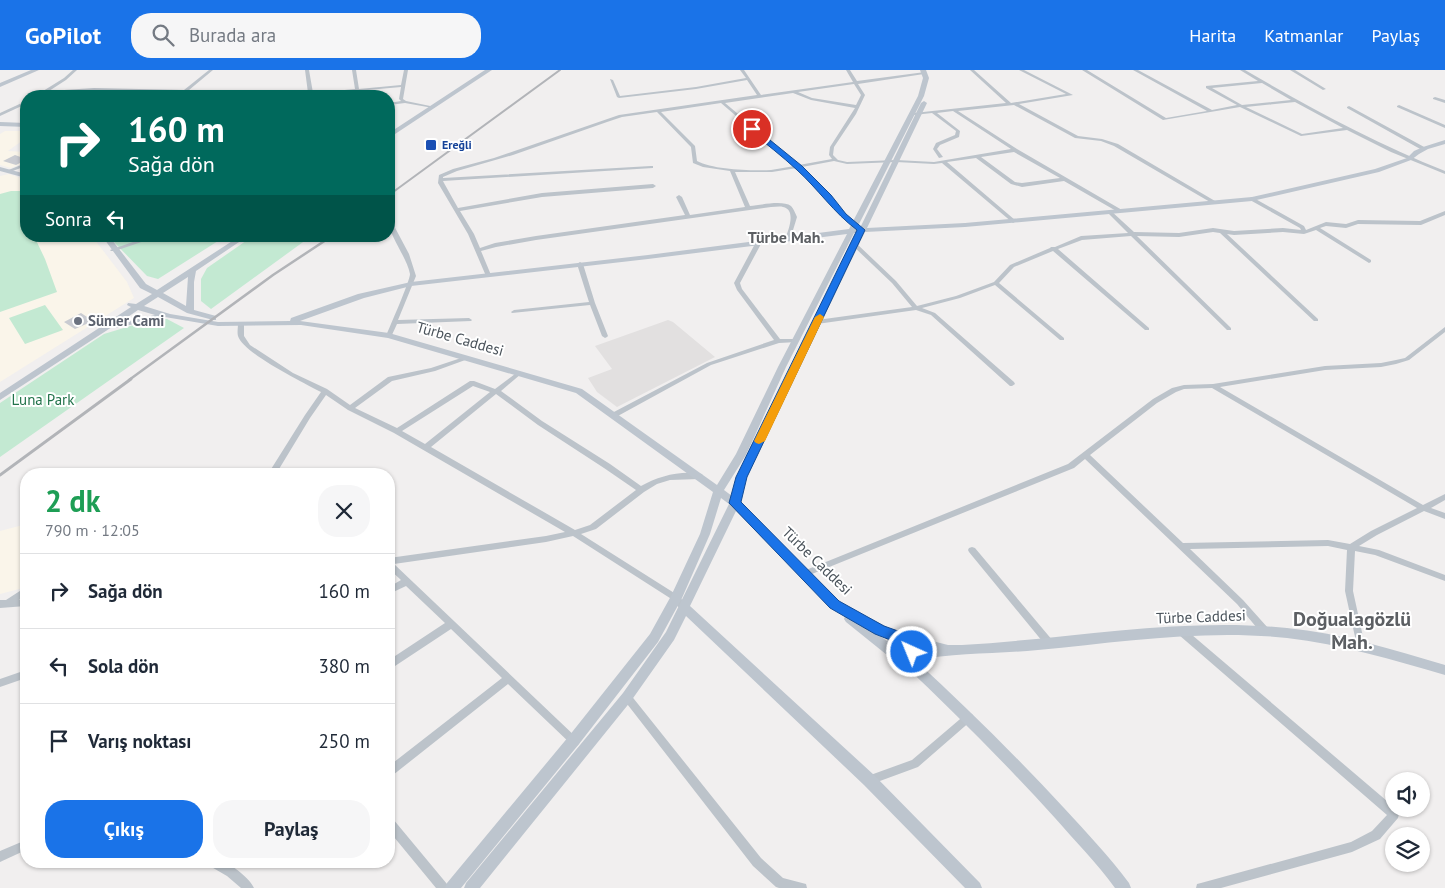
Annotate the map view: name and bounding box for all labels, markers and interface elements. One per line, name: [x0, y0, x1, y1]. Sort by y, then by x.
search box: [131, 13, 481, 58]
text: GoPilot: [25, 20, 101, 51]
icon: search: [149, 21, 177, 49]
text: Burada ara: [189, 23, 276, 47]
text: Harita: [1189, 24, 1236, 47]
text: Katmanlar: [1264, 24, 1343, 47]
text: Paylaş: [1371, 24, 1420, 47]
text: 160 m: [128, 106, 225, 152]
pin: [731, 108, 773, 150]
icon: right: [45, 110, 110, 175]
icon: arrive: [738, 115, 766, 143]
place label: Ereğli: [442, 137, 472, 152]
marker: Ereğli: [424, 138, 438, 152]
text: Sağa dön: [128, 150, 215, 178]
icon: left: [102, 205, 130, 233]
text: Sonra: [45, 207, 92, 231]
district label: Türbe Mah.: [748, 227, 824, 247]
place label: Sümer Cami: [88, 311, 164, 330]
marker: Sümer Cami: [72, 315, 84, 327]
street label: Türbe Caddesi: [414, 317, 506, 360]
park label: Luna Park: [12, 390, 75, 409]
text: 2 dk: [45, 481, 101, 520]
button: close: [318, 485, 370, 537]
text: 790 m · 12:05: [45, 520, 140, 540]
street label: Türbe Caddesi: [778, 523, 856, 599]
icon: right: [45, 577, 73, 605]
text: Sağa dön: [88, 579, 163, 603]
text: 160 m: [318, 579, 370, 603]
street label: Türbe Caddesi: [1156, 605, 1246, 628]
district label: Doğualagözlü Mah.: [1293, 606, 1411, 655]
position arrow: [885, 625, 937, 677]
icon: left: [45, 652, 73, 680]
text: Sola dön: [88, 654, 159, 678]
text: 380 m: [318, 654, 370, 678]
icon: arrive: [45, 727, 73, 755]
text: Varış noktası: [88, 729, 191, 753]
text: 250 m: [318, 729, 370, 753]
map controls: [1385, 772, 1430, 872]
button: sound: [1385, 772, 1430, 817]
button: Çıkış: [45, 800, 203, 858]
button: Paylaş: [213, 800, 370, 858]
button: layers: [1385, 827, 1430, 872]

